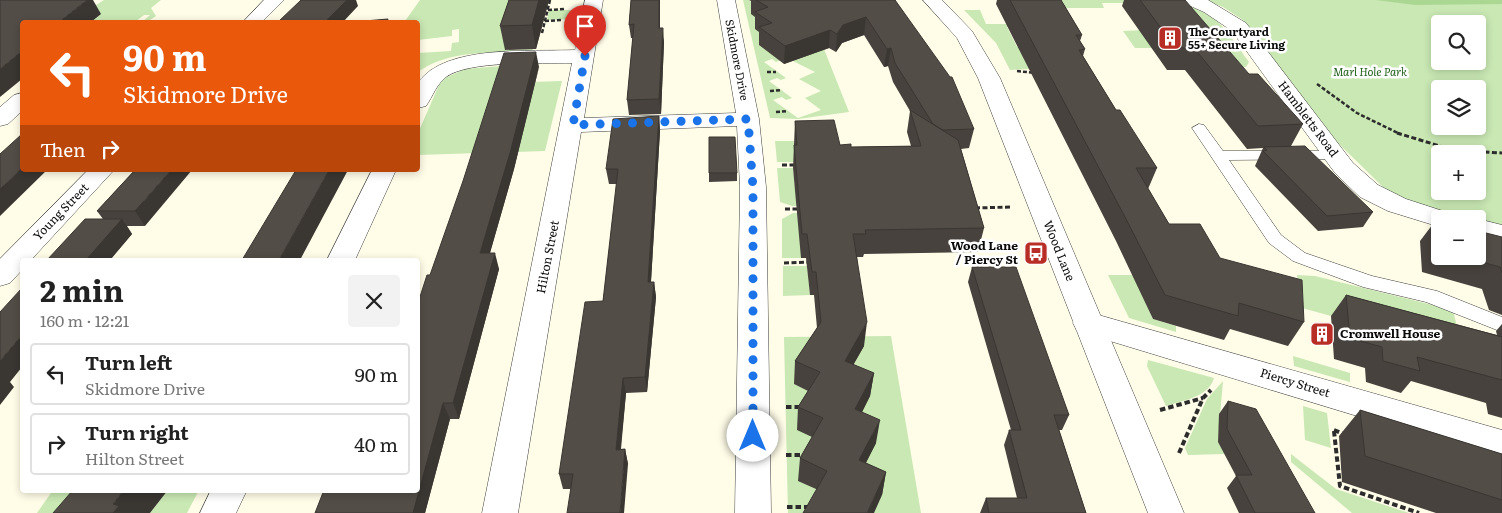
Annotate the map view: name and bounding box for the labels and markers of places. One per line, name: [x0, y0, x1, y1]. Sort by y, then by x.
pin: [564, 5, 606, 56]
place label: The Courtyard 55+ Secure Living: [1188, 23, 1286, 52]
building icon: The Courtyard 55+ Secure Living: [1157, 25, 1183, 51]
place label: Wood Lane / Piercy St: [951, 236, 1019, 268]
bus stop icon: Wood Lane / Piercy St: [1023, 240, 1049, 266]
building icon: Cromwell House: [1309, 321, 1335, 347]
place label: Cromwell House: [1340, 324, 1440, 342]

